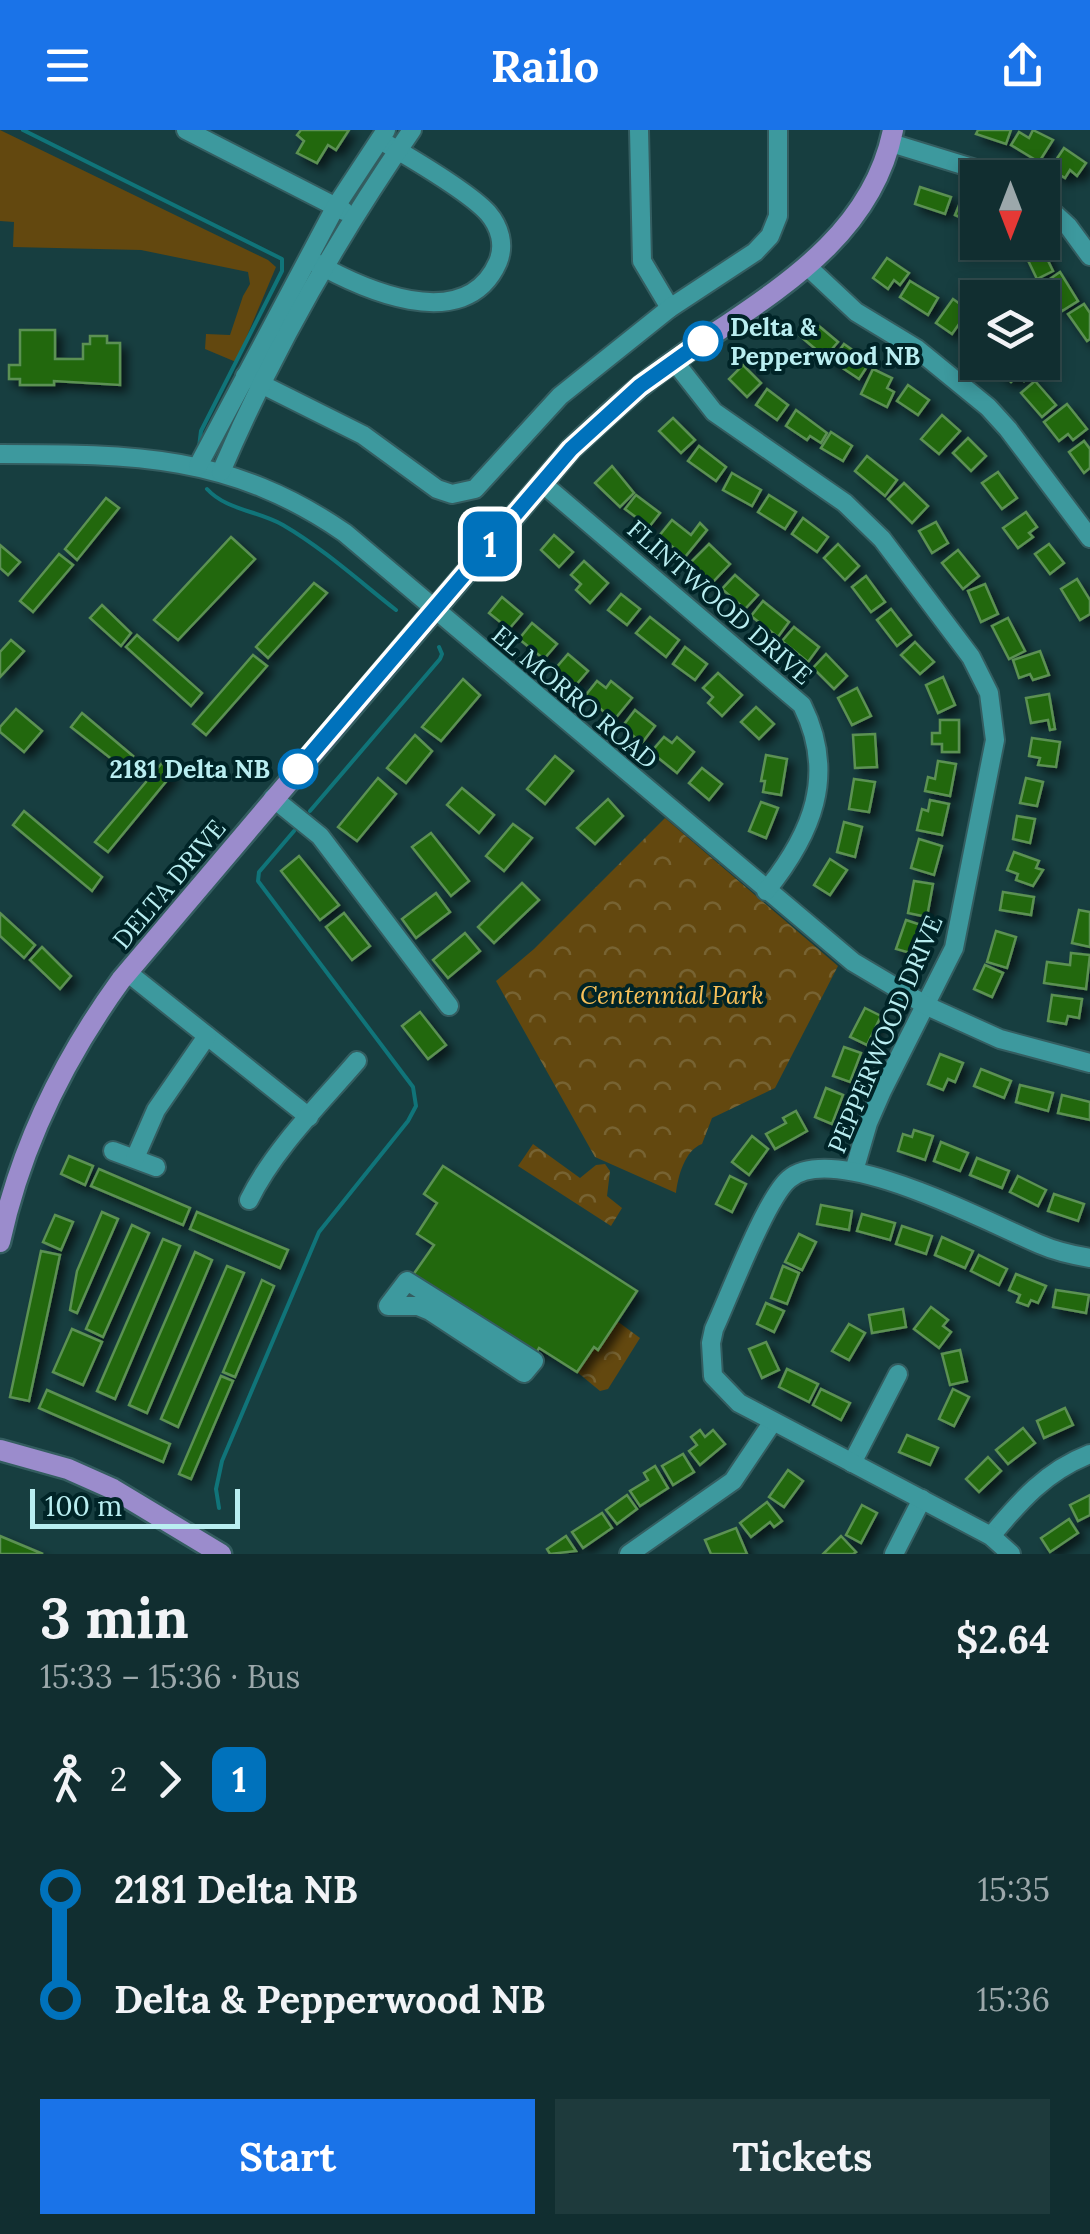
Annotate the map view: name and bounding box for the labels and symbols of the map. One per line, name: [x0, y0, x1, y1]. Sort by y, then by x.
north arrow: [960, 160, 1060, 260]
place label: Delta & Pepperwood NB: [730, 311, 920, 372]
marker: Delta & Pepperwood NB: [684, 322, 722, 360]
line badge: 1: [458, 512, 522, 576]
street label: FLINTWOOD DRIVE: [621, 513, 819, 691]
street label: EL MORRO ROAD: [486, 618, 664, 776]
marker: 2181 Delta NB: [279, 750, 317, 788]
place label: 2181 Delta NB: [110, 753, 270, 785]
street label: DELTA DRIVE: [106, 813, 232, 955]
street label: PEPPERWOOD DRIVE: [820, 910, 950, 1158]
park label: Centennial Park: [580, 979, 764, 1011]
scale bar: [30, 1484, 240, 1528]

